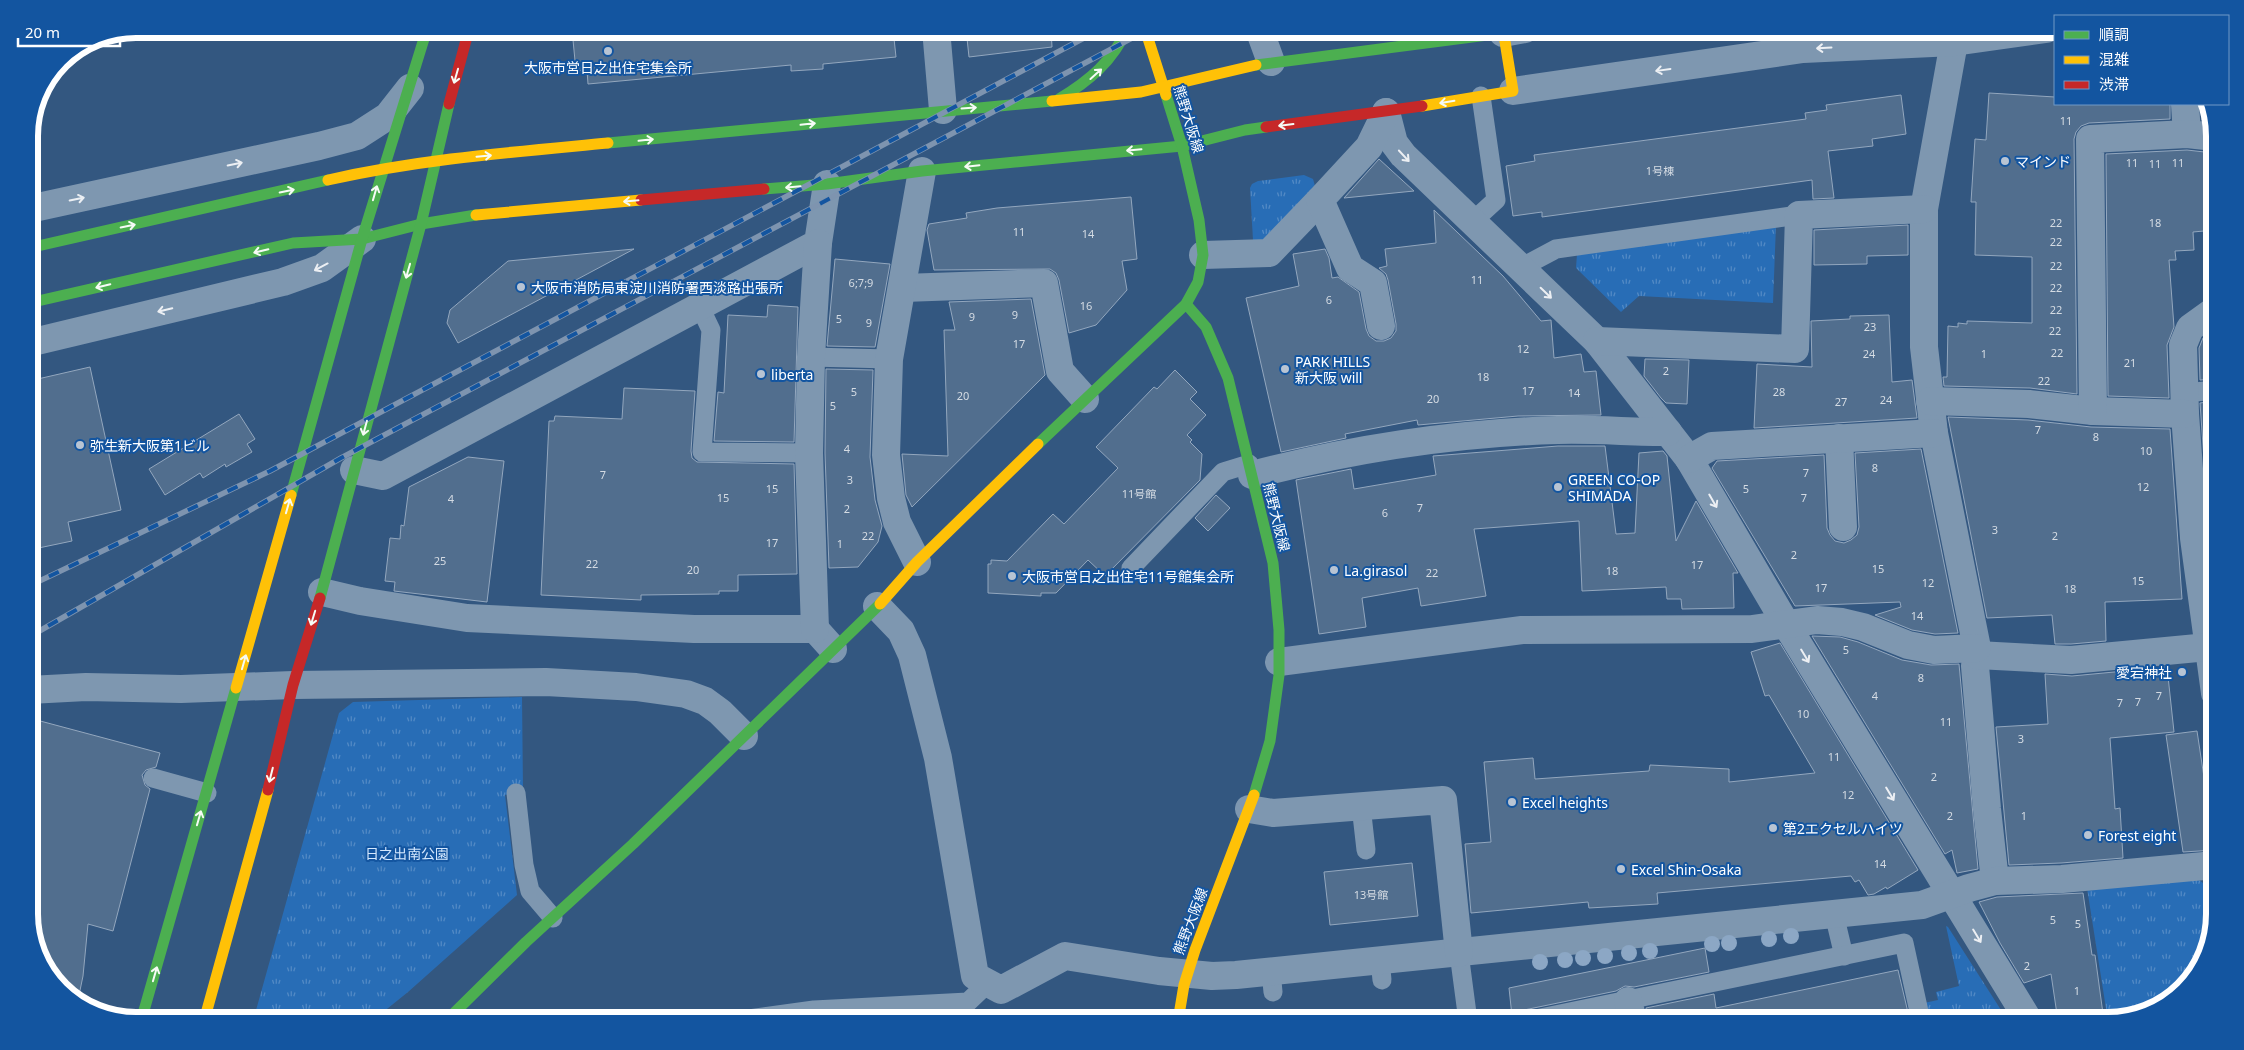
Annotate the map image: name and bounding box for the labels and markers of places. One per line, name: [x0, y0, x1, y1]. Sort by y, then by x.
marker: 大阪市営日之出住宅集会所: [602, 45, 614, 57]
place label: 大阪市営日之出住宅集会所: [524, 58, 692, 77]
place label: マインド: [2015, 152, 2071, 171]
marker: マインド: [1999, 155, 2011, 167]
place label: 大阪市消防局東淀川消防署西淡路出張所: [531, 278, 783, 297]
marker: 大阪市消防局東淀川消防署西淡路出張所: [515, 281, 527, 293]
place label: PARK HILLS 新大阪 will: [1295, 352, 1371, 387]
marker: PARK HILLS 新大阪 will: [1279, 363, 1291, 375]
place label: liberta: [771, 365, 813, 384]
marker: liberta: [755, 368, 767, 380]
place label: 弥生新大阪第1ビル: [90, 436, 210, 455]
marker: 弥生新大阪第1ビル: [74, 439, 86, 451]
place label: GREEN CO-OP SHIMADA: [1568, 470, 1660, 505]
marker: GREEN CO-OP SHIMADA: [1552, 481, 1564, 493]
place label: La.girasol: [1344, 561, 1407, 580]
marker: La.girasol: [1328, 564, 1340, 576]
place label: 大阪市営日之出住宅11号館集会所: [1022, 567, 1234, 586]
marker: 大阪市営日之出住宅11号館集会所: [1006, 570, 1018, 582]
place label: 愛宕神社: [2116, 663, 2172, 682]
marker: 愛宕神社: [2176, 666, 2188, 678]
place label: Excel heights: [1522, 793, 1608, 812]
marker: Excel heights: [1506, 796, 1518, 808]
place label: 第2エクセルハイツ: [1783, 819, 1903, 838]
marker: 第2エクセルハイツ: [1767, 822, 1779, 834]
place label: Forest eight: [2098, 826, 2176, 845]
marker: Forest eight: [2082, 829, 2094, 841]
place label: Excel Shin-Osaka: [1631, 860, 1742, 879]
marker: Excel Shin-Osaka: [1615, 863, 1627, 875]

